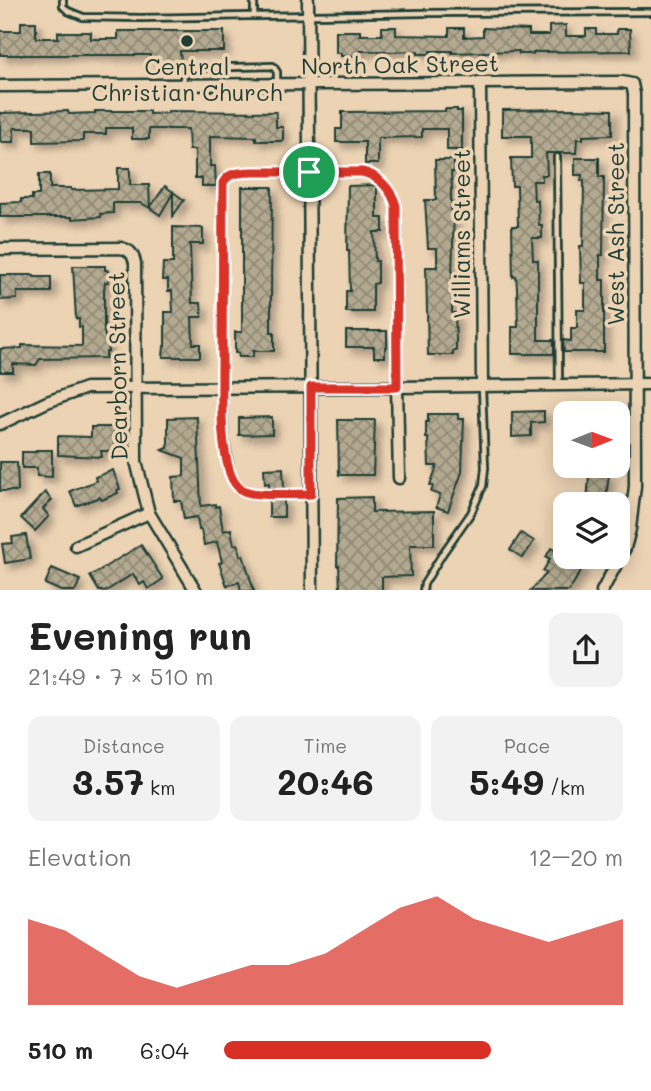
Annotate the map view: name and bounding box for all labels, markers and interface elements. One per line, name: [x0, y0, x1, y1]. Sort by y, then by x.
marker: Central Christian Church: [179, 33, 195, 49]
street label: North Oak Street: [301, 47, 499, 81]
place label: Central Christian Church: [92, 51, 282, 107]
pin: [279, 142, 339, 202]
street label: West Ash Street: [600, 142, 630, 326]
street label: Williams Street: [446, 149, 476, 319]
icon: arrive: [290, 153, 328, 191]
street label: Dearborn Street: [100, 271, 134, 461]
north arrow: [553, 401, 630, 478]
map controls: [553, 401, 630, 569]
button: layers: [553, 492, 630, 569]
text: Evening run: [28, 610, 252, 660]
button: share: [549, 613, 623, 687]
text: 21:49 · 7 × 510 m: [28, 661, 214, 691]
text: Distance: [83, 733, 165, 758]
text: Time: [304, 733, 347, 758]
text: Pace: [504, 733, 550, 758]
text: 3.57: [72, 758, 144, 804]
text: 20:46: [277, 758, 374, 804]
text: 5:49: [469, 758, 544, 804]
text: km: [144, 775, 175, 800]
text: /km: [544, 775, 585, 800]
text: Elevation: [28, 842, 131, 872]
text: 12–20 m: [528, 842, 623, 872]
text: 510 m: [28, 1035, 93, 1065]
text: 6:04: [140, 1035, 189, 1065]

